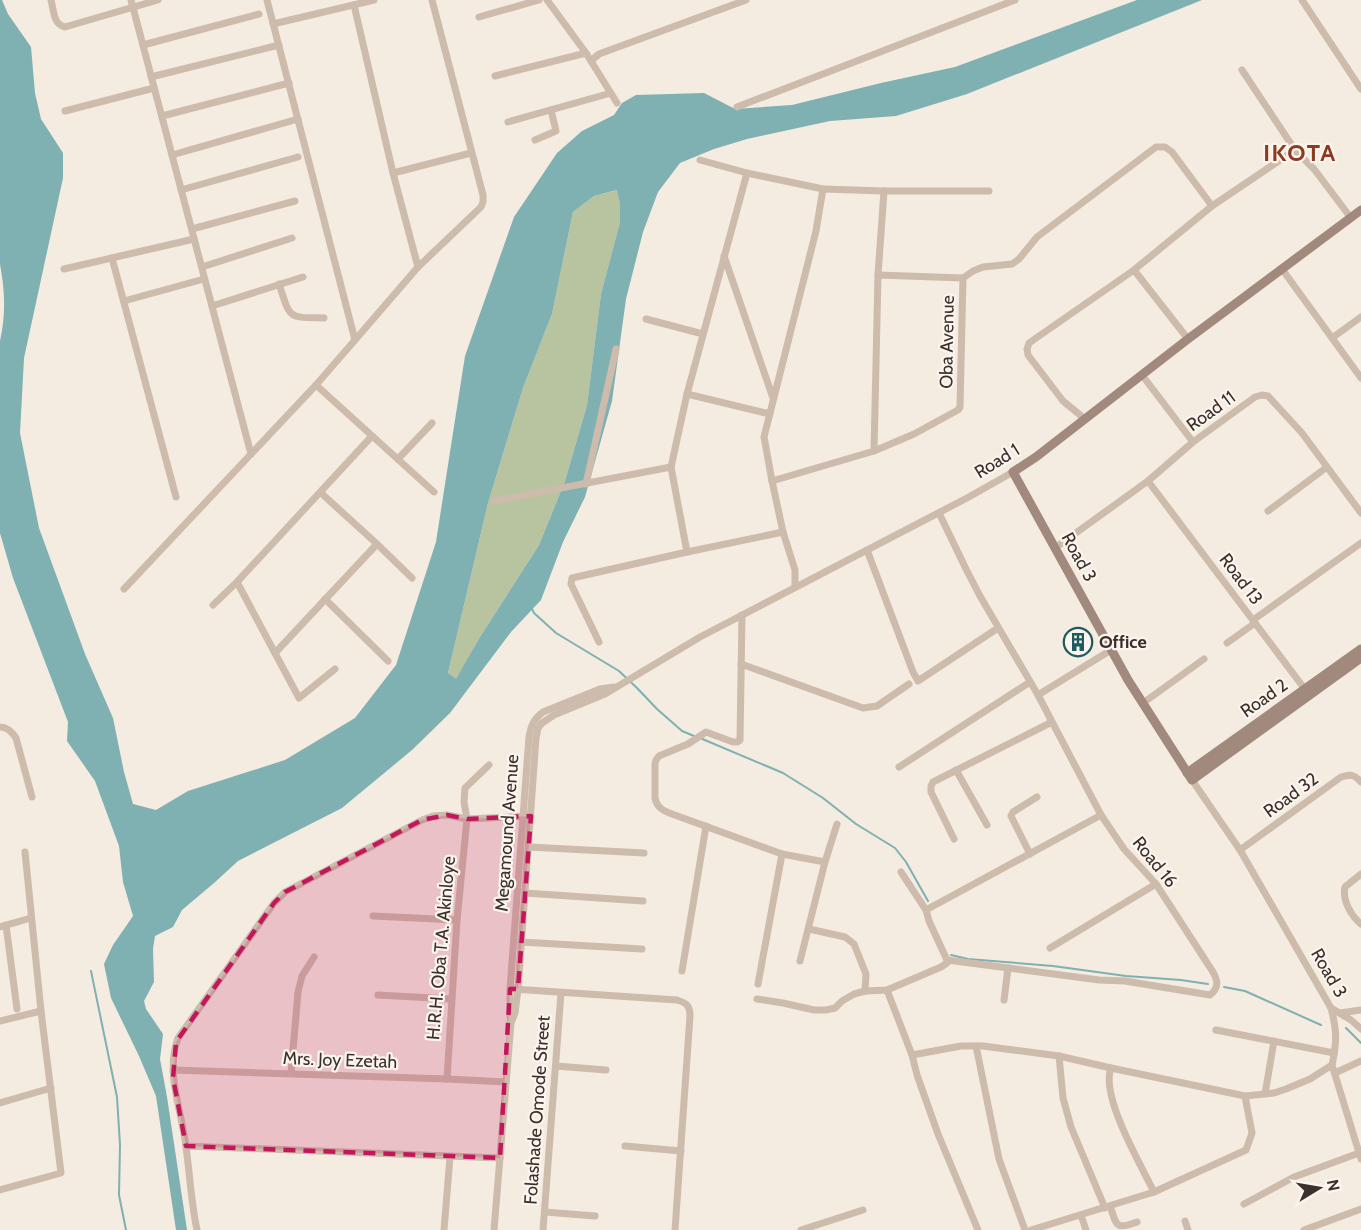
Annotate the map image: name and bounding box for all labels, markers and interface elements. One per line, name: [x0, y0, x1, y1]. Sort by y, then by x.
district label: IKOTA: [1263, 138, 1337, 167]
street label: Oba Avenue: [935, 295, 959, 389]
street label: Road 11: [1182, 386, 1240, 436]
street label: Road 1: [970, 439, 1024, 483]
street label: Road 3: [1057, 529, 1101, 585]
street label: Road 13: [1215, 549, 1267, 609]
building icon: Office: [1062, 626, 1094, 658]
place label: Office: [1099, 631, 1147, 653]
street label: Road 2: [1236, 674, 1292, 722]
street label: Megamound Avenue: [491, 754, 523, 912]
street label: Road 32: [1259, 768, 1323, 822]
street label: Road 16: [1128, 832, 1182, 892]
street label: H.R.H. Oba T.A. Akinloye: [422, 855, 460, 1041]
street label: Road 3: [1306, 945, 1352, 1001]
street label: Folashade Omode Street: [519, 1015, 555, 1205]
street label: Mrs. Joy Ezetah: [282, 1047, 398, 1073]
north arrow: [1289, 1158, 1349, 1218]
text: N: [1323, 1178, 1344, 1193]

